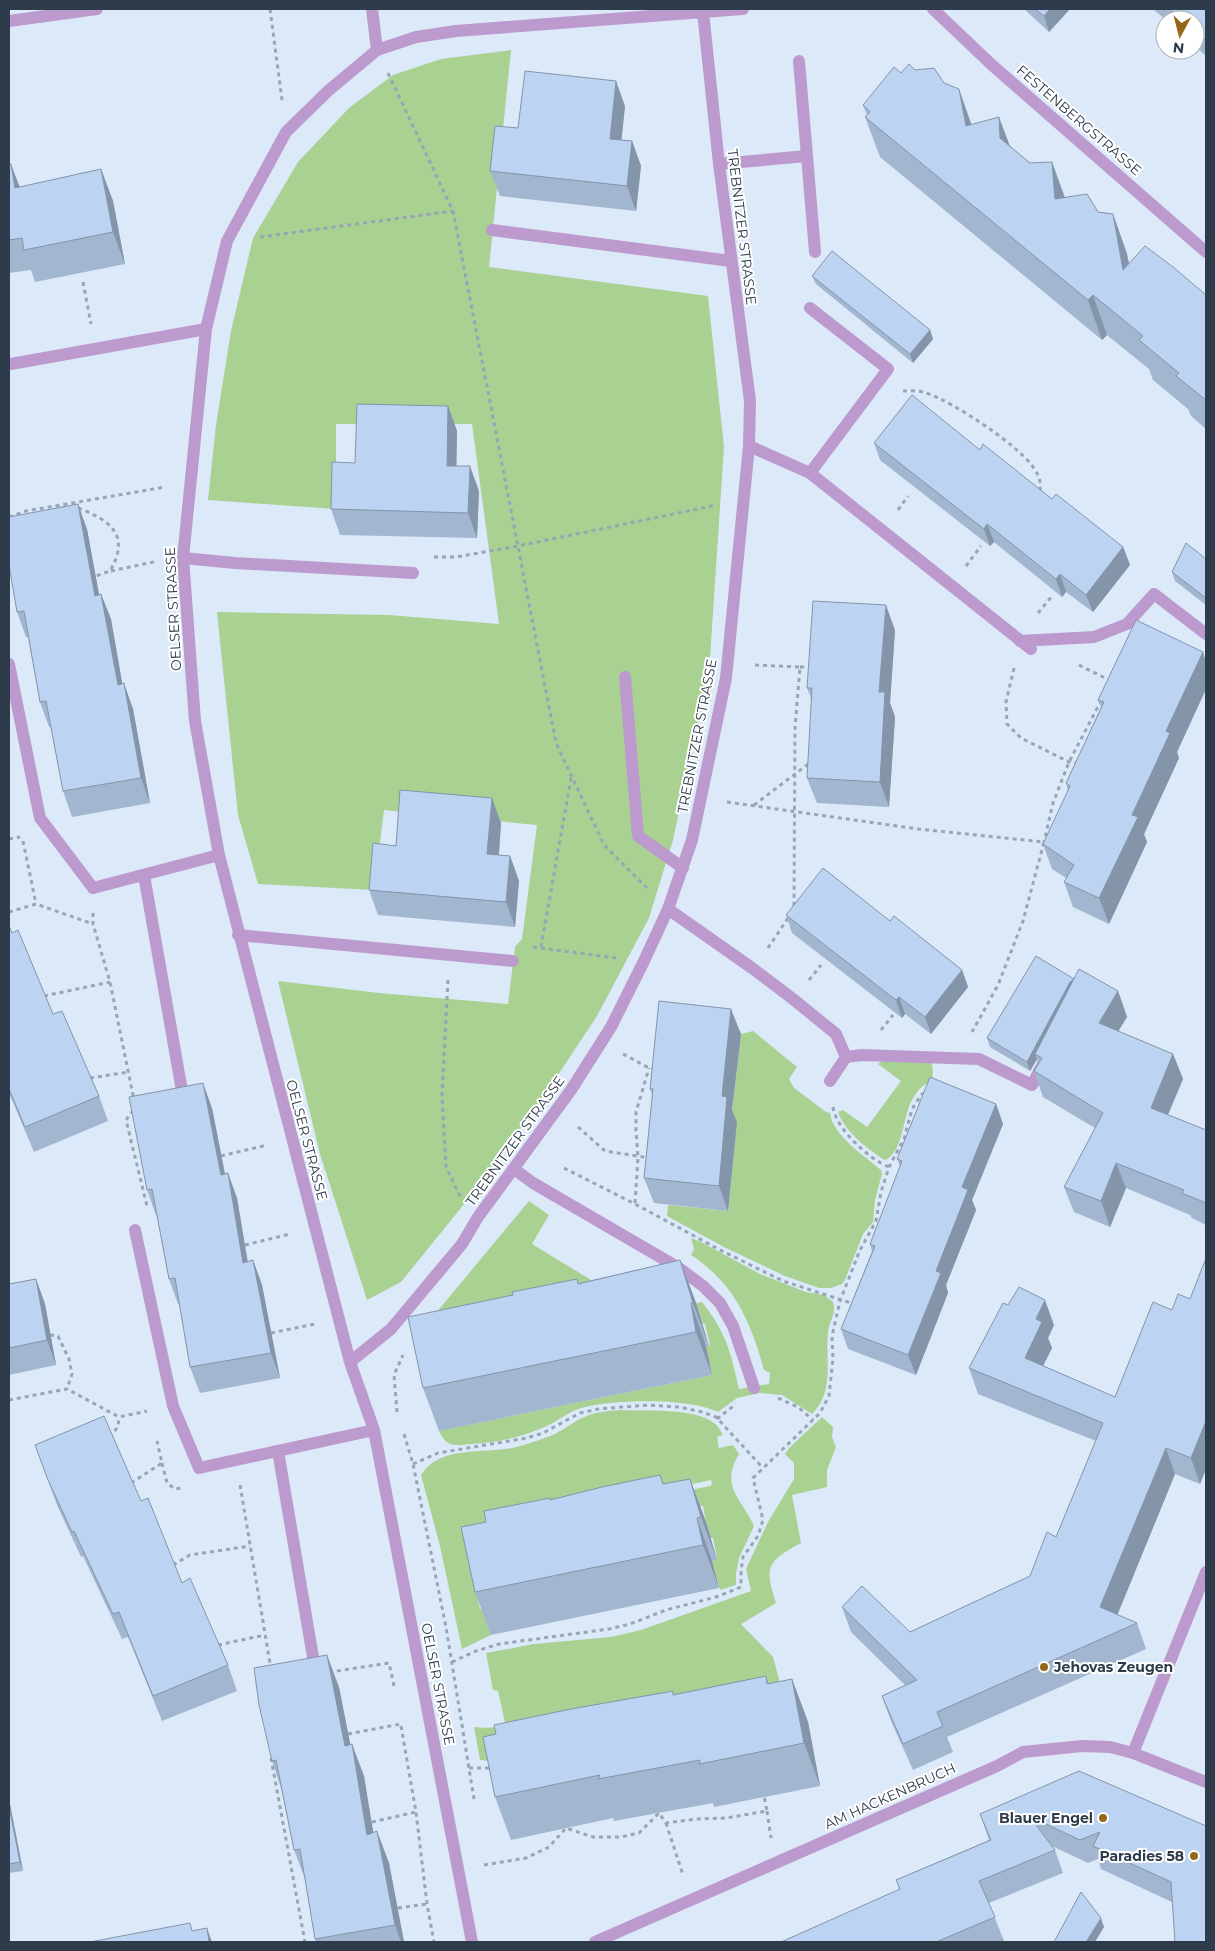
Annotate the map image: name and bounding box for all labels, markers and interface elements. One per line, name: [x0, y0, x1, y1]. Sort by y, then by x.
north arrow: [1155, 10, 1205, 60]
text: N: [1172, 38, 1185, 58]
street label: FESTENBERGSTRASSE: [1013, 61, 1145, 179]
street label: TREBNITZER STRASSE: [723, 148, 761, 306]
street label: OELSER STRASSE: [161, 546, 185, 672]
street label: TREBNITZER STRASSE: [673, 657, 721, 815]
street label: TREBNITZER STRASSE: [462, 1072, 568, 1210]
street label: OELSER STRASSE: [282, 1078, 332, 1202]
street label: OELSER STRASSE: [417, 1621, 459, 1747]
place label: Jehovas Zeugen: [1053, 1658, 1173, 1676]
marker: Jehovas Zeugen: [1038, 1661, 1050, 1673]
street label: AM HACKENBRUCH: [821, 1759, 959, 1833]
place label: Blauer Engel: [999, 1809, 1093, 1827]
marker: Blauer Engel: [1097, 1812, 1109, 1824]
place label: Paradies 58: [1099, 1847, 1184, 1865]
marker: Paradies 58: [1188, 1850, 1200, 1862]

